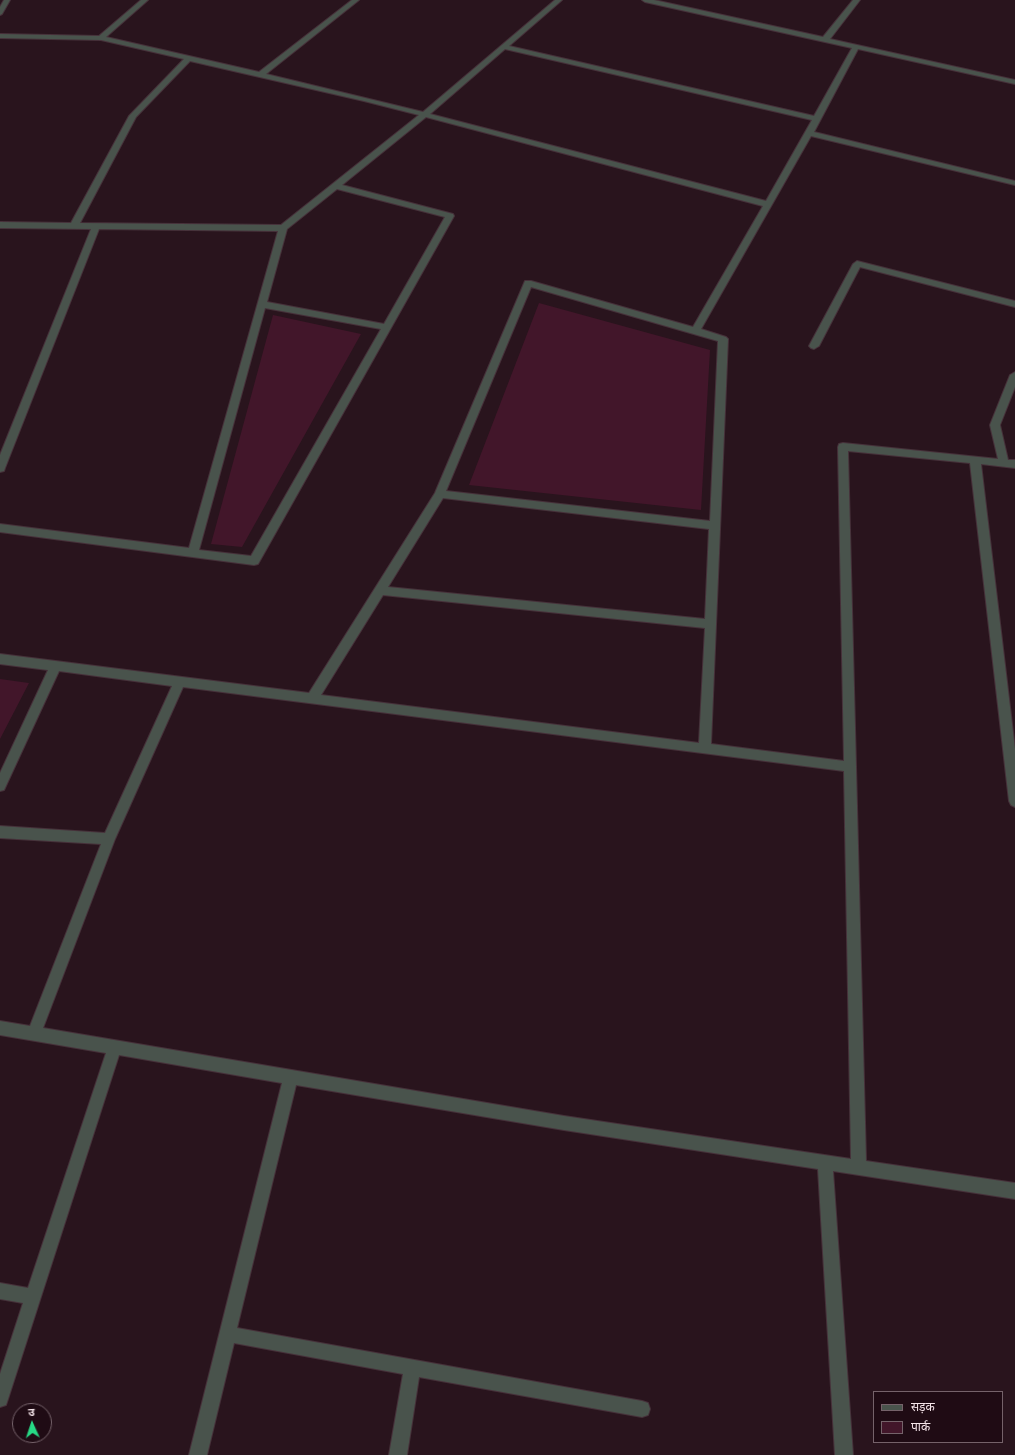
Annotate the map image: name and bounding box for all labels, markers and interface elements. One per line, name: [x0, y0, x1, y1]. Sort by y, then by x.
legend: [873, 1391, 1003, 1443]
text: सड़क: [911, 1399, 935, 1414]
north arrow: [12, 1403, 52, 1443]
text: उ: [28, 1405, 35, 1419]
text: पार्क: [911, 1419, 930, 1434]

